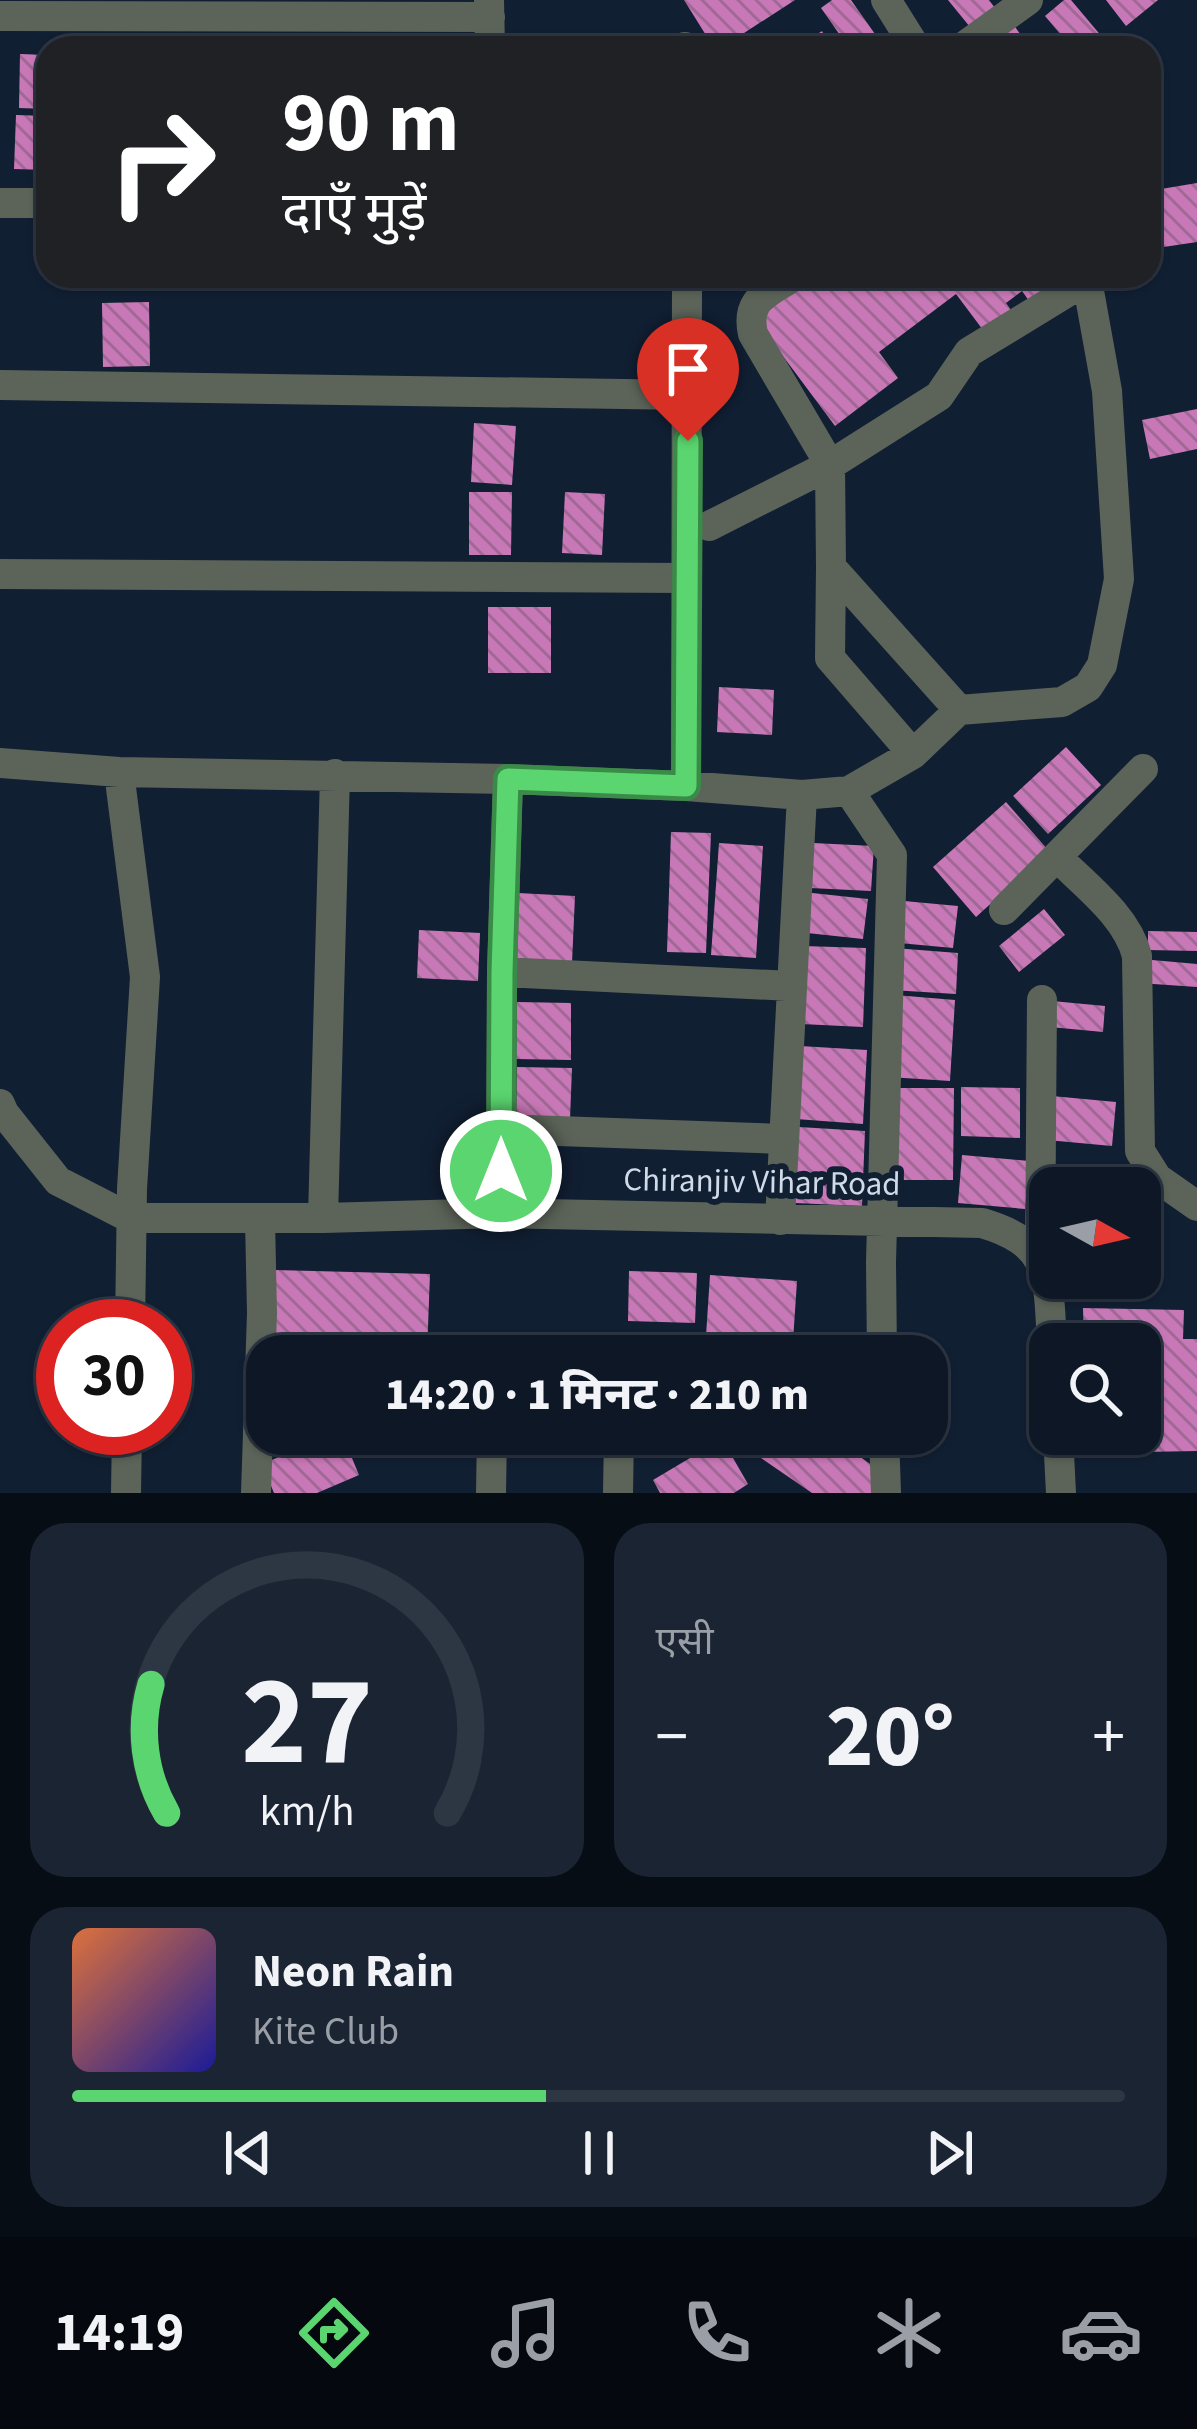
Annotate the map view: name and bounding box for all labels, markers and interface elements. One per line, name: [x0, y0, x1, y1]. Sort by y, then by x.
text: 90 m: [282, 64, 460, 184]
icon: right: [84, 84, 240, 240]
text: दाएँ मुड़ें: [282, 175, 427, 252]
pin: [637, 318, 739, 441]
icon: arrive: [655, 336, 721, 402]
position arrow: [438, 1108, 564, 1234]
street label: Chiranjiv Vihar Road: [623, 1156, 901, 1208]
north arrow: [1029, 1167, 1161, 1299]
map controls: [1029, 1167, 1161, 1455]
speed limit sign: 30: [36, 1299, 192, 1455]
button: search: [1029, 1323, 1161, 1455]
text: 14:20 · 1 मिनट · 210 m: [385, 1363, 809, 1427]
text: एसी: [656, 1614, 714, 1670]
text: 27: [241, 1634, 373, 1812]
text: 20°: [825, 1673, 955, 1801]
text: −: [656, 1690, 688, 1784]
text: +: [1092, 1690, 1125, 1784]
text: km/h: [259, 1781, 354, 1842]
text: Neon Rain: [252, 1940, 454, 2004]
text: Kite Club: [252, 2004, 399, 2060]
icon: previous: [215, 2120, 281, 2186]
icon: pause: [566, 2120, 632, 2186]
icon: next: [917, 2120, 983, 2186]
icon: directions: [292, 2291, 376, 2375]
icon: music: [484, 2291, 568, 2375]
icon: phone: [675, 2291, 759, 2375]
icon: climate: [867, 2291, 951, 2375]
icon: car: [1059, 2291, 1143, 2375]
text: 14:19: [54, 2295, 184, 2372]

